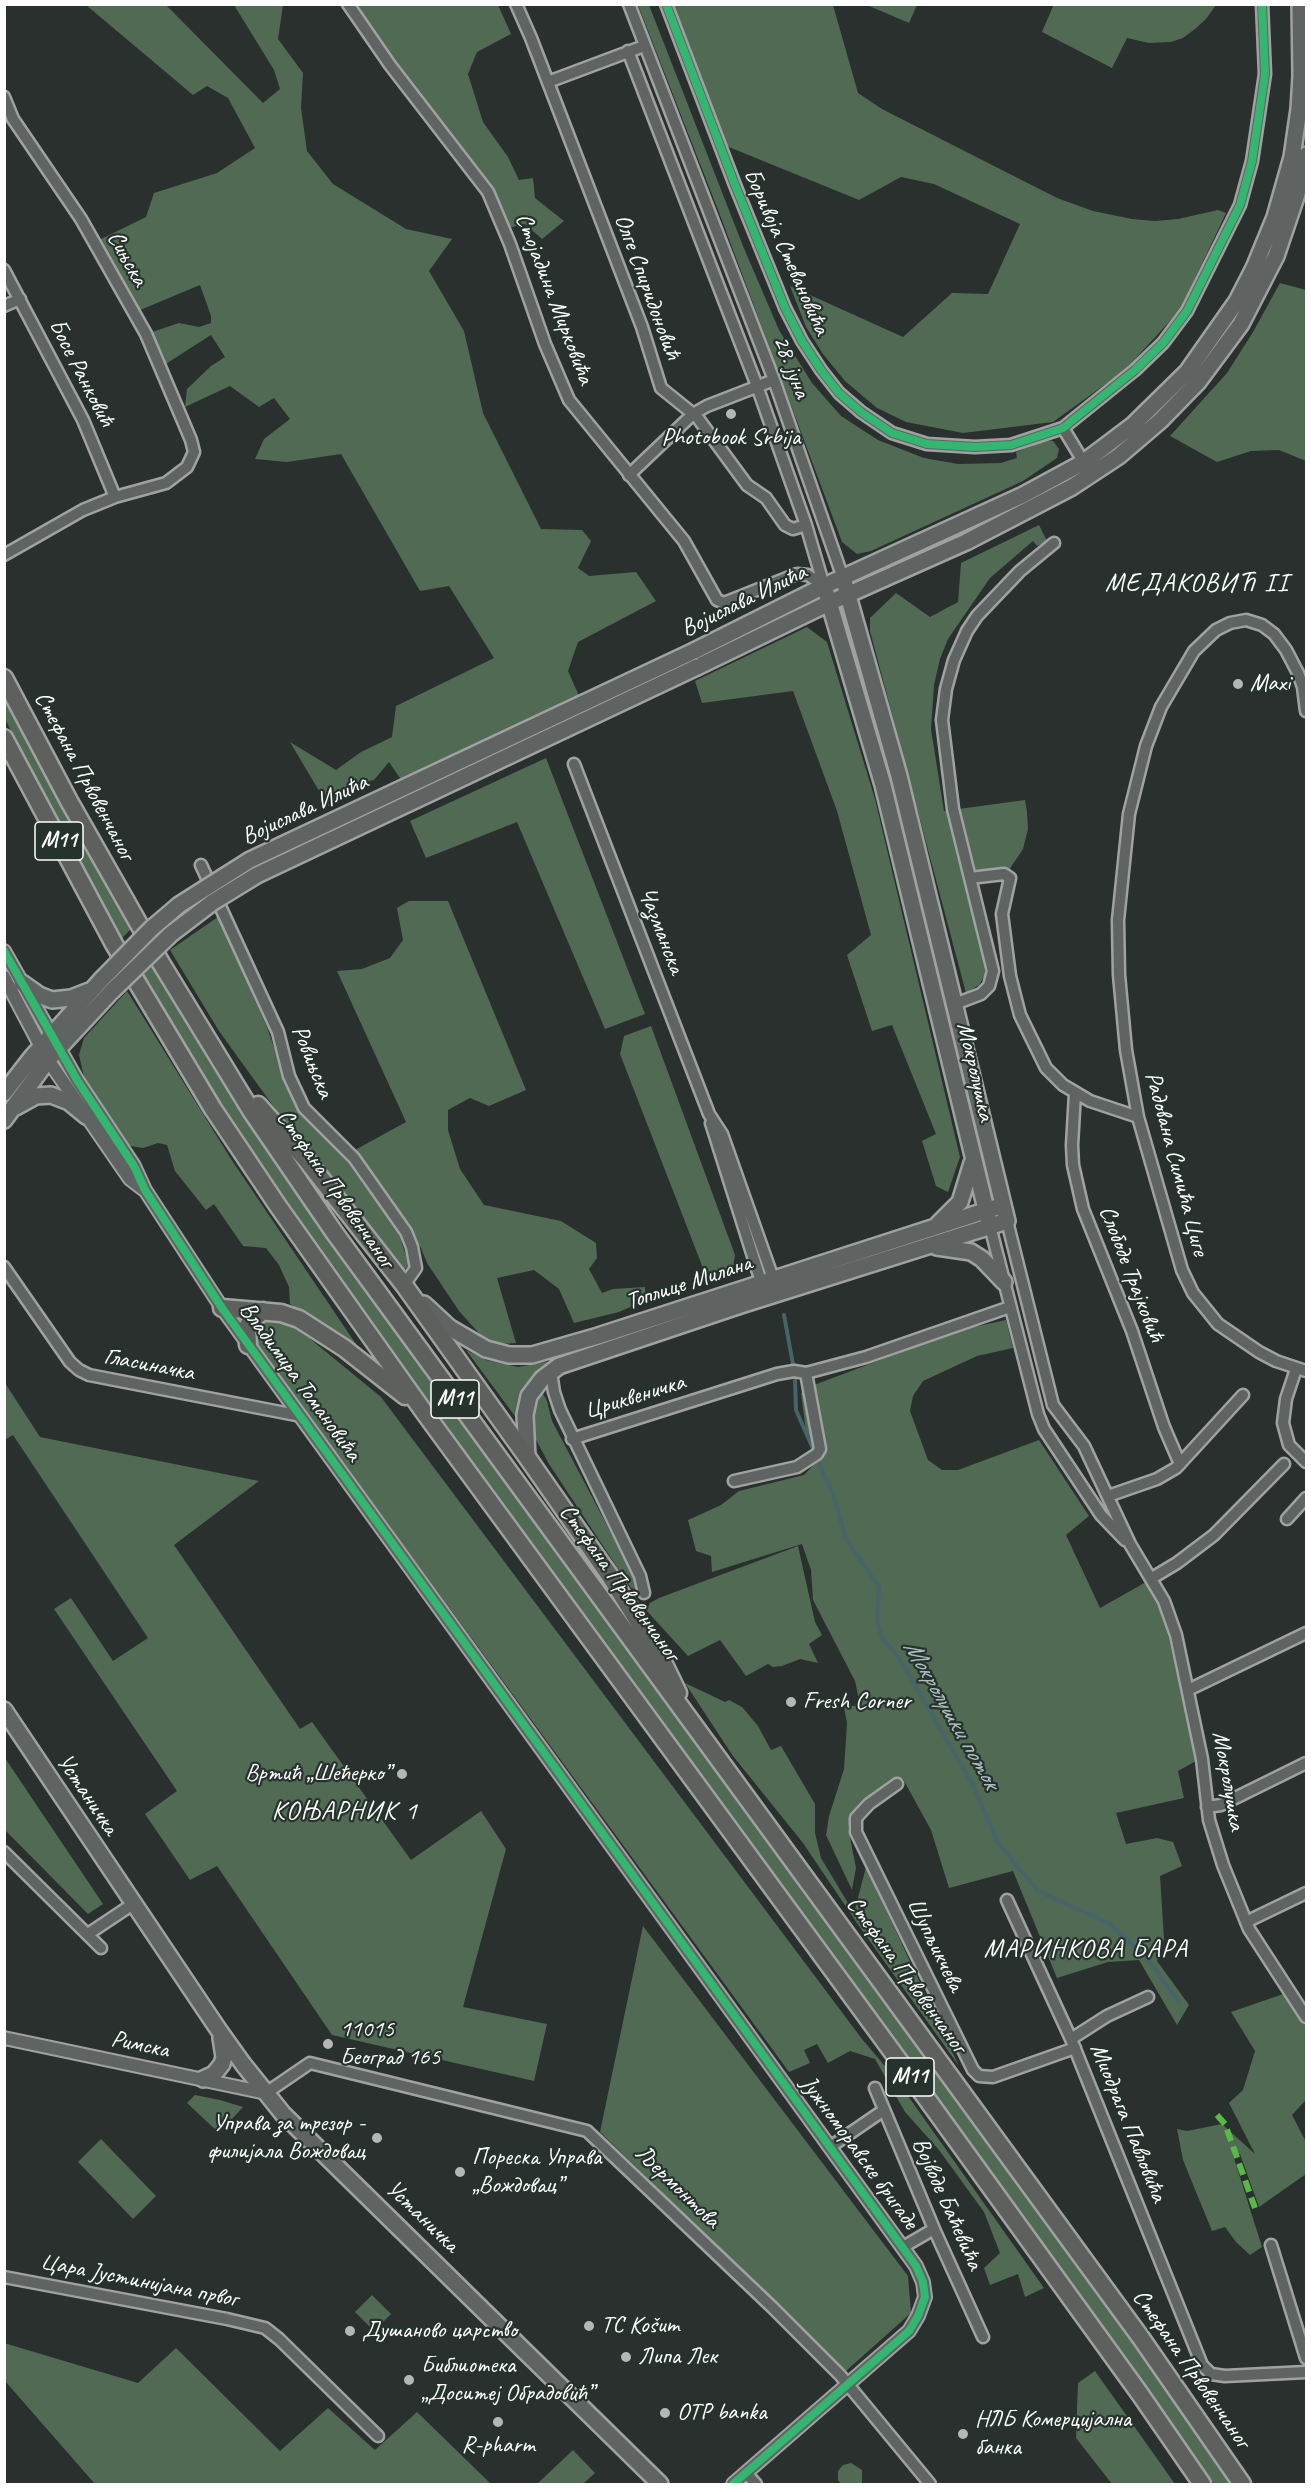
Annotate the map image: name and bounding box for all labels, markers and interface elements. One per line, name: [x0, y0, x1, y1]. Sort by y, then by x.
street label: Боривоја Стевановића: [736, 164, 836, 340]
street label: Стојадина Мирковића: [508, 209, 600, 389]
street label: Олге Спиридоновић: [607, 210, 687, 364]
street label: Сињска: [100, 226, 154, 292]
street label: Босе Ранковић: [42, 314, 120, 432]
street label: 28. јуна: [766, 332, 816, 402]
marker: Photobook Srbija: [724, 407, 738, 421]
place label: Photobook Srbija: [662, 424, 800, 452]
street label: Војислава Илића: [676, 558, 812, 644]
district label: МЕДАКОВИЋ II: [1105, 568, 1289, 600]
place label: Maxi: [1250, 670, 1290, 698]
marker: Maxi: [1231, 677, 1245, 691]
street label: Стефана Првовенчаног: [27, 687, 141, 865]
street label: Војислава Илића: [237, 768, 373, 852]
road number: M11: [35, 822, 83, 860]
street label: Чазманска: [631, 884, 691, 978]
street label: Мокролушка: [950, 1020, 1000, 1124]
street label: Ровињска: [284, 1021, 340, 1103]
street label: Радована Симића Циге: [1138, 1069, 1214, 1259]
street label: Стефана Првовенчаног: [270, 1104, 400, 1274]
street label: Слободе Трајковић: [1092, 1202, 1170, 1346]
street label: Топлице Милана: [622, 1249, 756, 1317]
street label: Владимира Томановића: [233, 1297, 367, 1467]
street label: Гласиначка: [101, 1342, 197, 1388]
street label: Цриквеничка: [581, 1368, 689, 1426]
road number: M11: [431, 1380, 479, 1418]
street label: Стефана Првовенчаног: [552, 1499, 686, 1667]
water label: Мокролушки поток: [896, 1635, 1006, 1795]
place label: Fresh Corner: [803, 1688, 911, 1716]
marker: Fresh Corner: [784, 1695, 798, 1709]
street label: Мокролушка: [1205, 1729, 1251, 1833]
street label: Устаничка: [50, 1749, 124, 1841]
place label: Вртић „Шећерко”: [245, 1760, 390, 1788]
marker: Вртић „Шећерко”: [395, 1767, 409, 1781]
district label: КОЊАРНИК 1: [272, 1796, 418, 1828]
street label: Стефана Првовенчаног: [839, 1891, 973, 2059]
street label: Шупљикчева: [900, 1894, 970, 1996]
district label: МАРИНКОВА БАРА: [984, 1934, 1188, 1966]
place label: 11015 Београд 165: [340, 2016, 440, 2072]
street label: Римска: [108, 2025, 172, 2065]
marker: 11015 Београд 165: [321, 2037, 335, 2051]
street label: Миодрага Павловића: [1083, 2039, 1173, 2207]
road number: M11: [886, 2058, 934, 2096]
street label: Јужноморавске бригаде: [794, 2071, 924, 2235]
place label: Управа за трезор - филијала Вождовац: [207, 2110, 365, 2166]
marker: Управа за трезор - филијала Вождовац: [370, 2131, 384, 2145]
street label: Војводе Баћевића: [905, 2133, 989, 2275]
street label: Љермонтова: [628, 2139, 726, 2235]
place label: Пореска Управа „Вождовац”: [472, 2144, 601, 2200]
marker: Пореска Управа „Вождовац”: [453, 2165, 467, 2179]
street label: Устаничка: [379, 2175, 465, 2259]
street label: Цара Јустинијана првог: [38, 2248, 240, 2314]
street label: Стефана Првовенчаног: [1126, 2284, 1256, 2454]
place label: TC Košum: [601, 2312, 679, 2340]
place label: Душаново царство: [362, 2317, 517, 2345]
marker: TC Košum: [582, 2319, 596, 2333]
marker: Душаново царство: [343, 2324, 357, 2338]
place label: Липа Лек: [638, 2343, 717, 2371]
marker: Липа Лек: [619, 2350, 633, 2364]
place label: Библиотека „Доситеј Обрадовић”: [421, 2352, 593, 2408]
marker: Библиотека „Доситеј Обрадовић”: [402, 2373, 416, 2387]
place label: OTP banka: [677, 2399, 767, 2427]
marker: OTP banka: [658, 2406, 672, 2420]
place label: НЛБ Комерцијална банка: [975, 2406, 1131, 2462]
marker: R-pharm: [491, 2415, 505, 2429]
marker: НЛБ Комерцијална банка: [956, 2427, 970, 2441]
place label: R-pharm: [461, 2432, 535, 2460]

